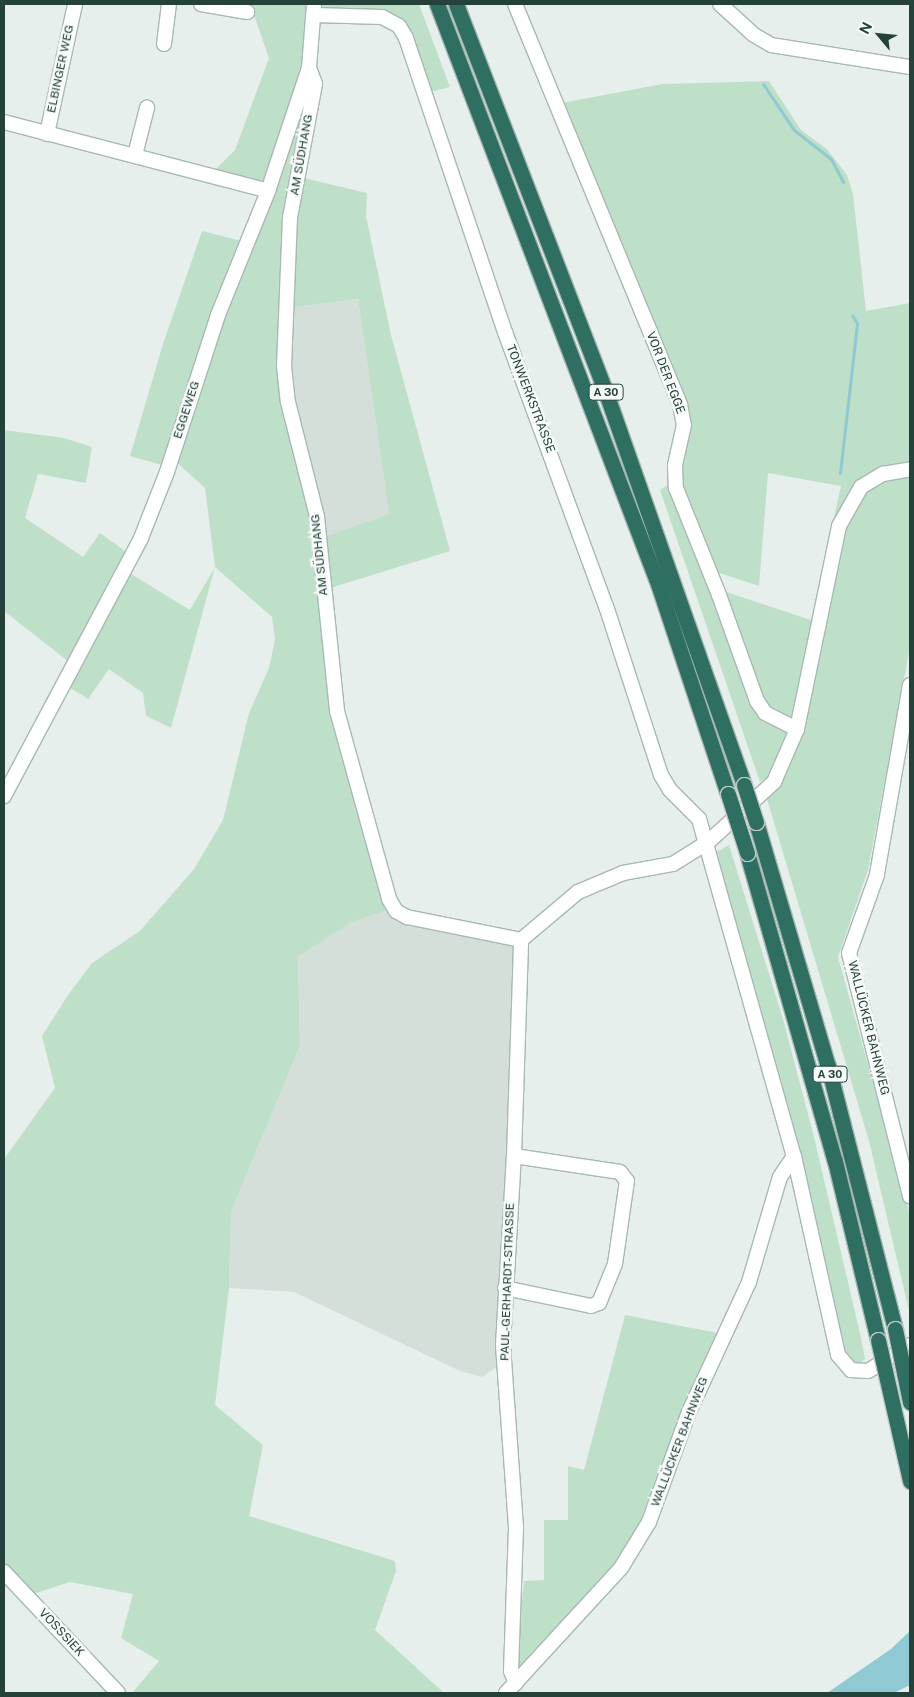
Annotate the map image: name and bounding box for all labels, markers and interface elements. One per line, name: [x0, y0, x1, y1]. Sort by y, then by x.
north arrow: [854, 10, 904, 60]
text: N: [856, 19, 875, 37]
street label: ELBINGER WEG: [45, 23, 77, 115]
street label: AM SÜDHANG: [288, 113, 316, 197]
street label: VOR DER EGGE: [643, 330, 687, 416]
street label: TONWERKSTRASSE: [503, 343, 557, 455]
street label: EGGEWEG: [171, 379, 203, 441]
road number: A 30: [588, 384, 624, 401]
street label: AM SÜDHANG: [309, 513, 331, 597]
street label: WALLÜCKER BAHNWEG: [844, 959, 892, 1097]
road number: A 30: [812, 1066, 848, 1082]
street label: PAUL-GERHARDT-STRASSE: [498, 1203, 518, 1361]
street label: WALLÜCKER BAHNWEG: [649, 1375, 711, 1509]
street label: VOSSSIEK: [35, 1606, 87, 1660]

